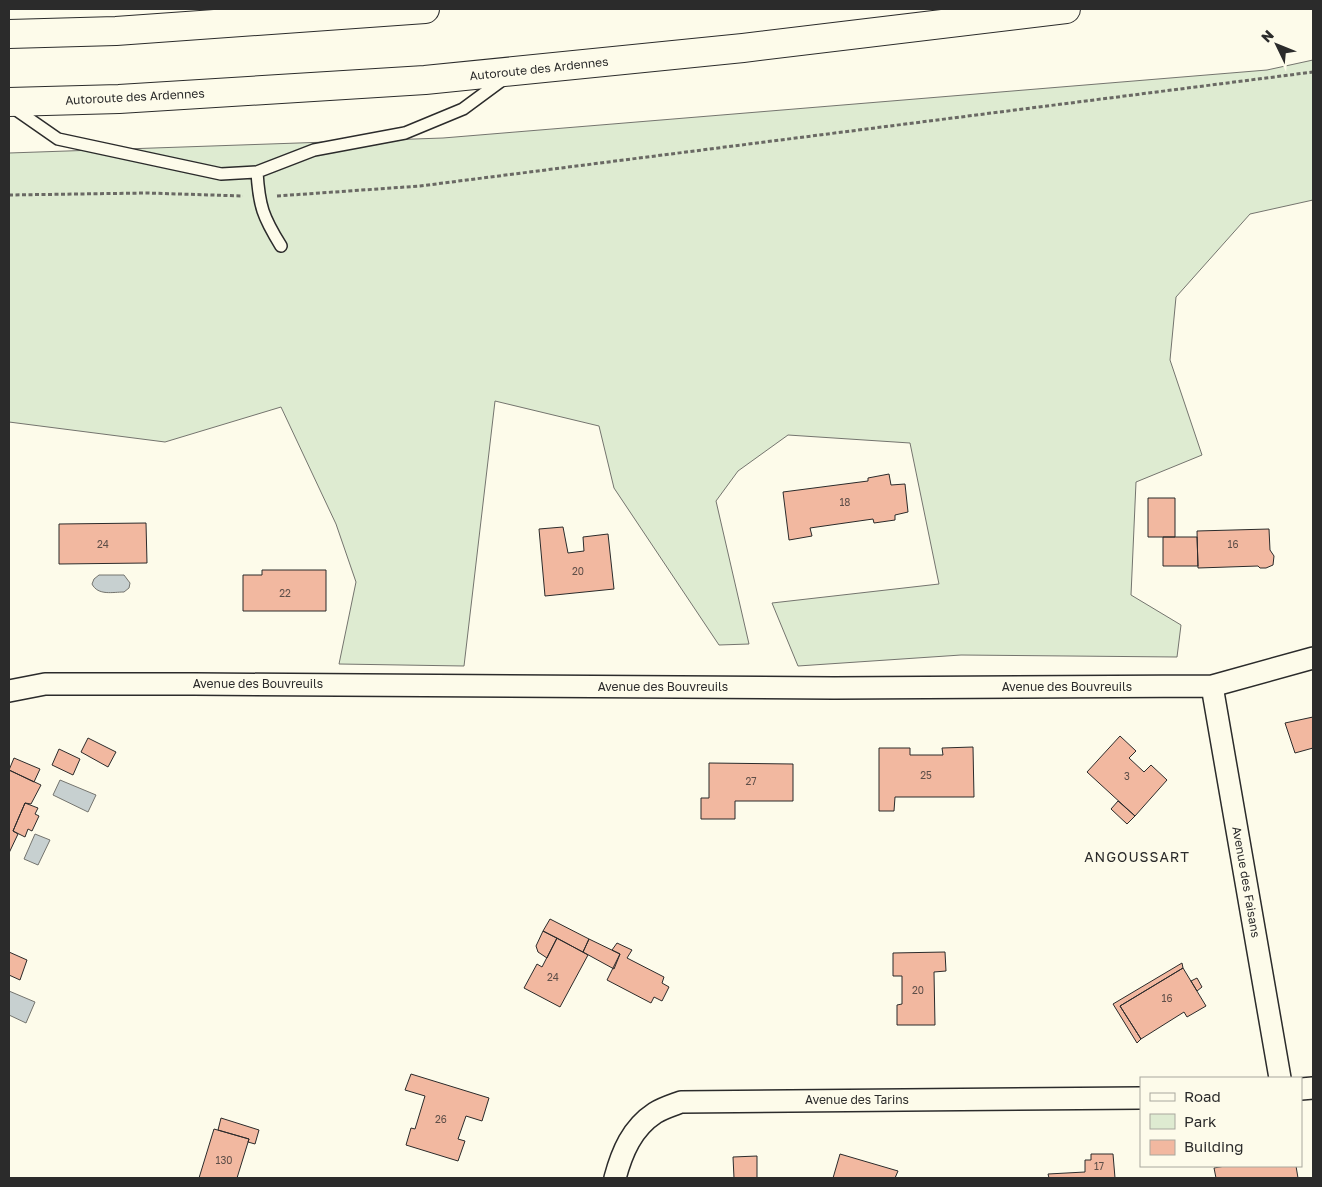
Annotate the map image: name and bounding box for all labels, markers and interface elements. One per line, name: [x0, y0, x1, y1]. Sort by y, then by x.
north arrow: [1252, 20, 1302, 70]
text: N: [1257, 26, 1277, 45]
street label: Autoroute des Ardennes: [469, 54, 609, 83]
street label: Autoroute des Ardennes: [65, 85, 205, 108]
house number: 18: [840, 496, 850, 508]
house number: 24: [97, 538, 109, 550]
house number: 16: [1228, 538, 1238, 550]
house number: 20: [572, 565, 584, 577]
house number: 22: [279, 587, 291, 599]
street label: Avenue des Bouvreuils: [193, 676, 323, 691]
street label: Avenue des Bouvreuils: [598, 679, 728, 694]
street label: Avenue des Bouvreuils: [1002, 679, 1132, 694]
house number: 25: [920, 769, 932, 781]
house number: 3: [1124, 770, 1130, 782]
house number: 27: [745, 775, 757, 787]
street label: Avenue des Faisans: [1229, 825, 1264, 939]
district label: ANGOUSSART: [1084, 848, 1190, 865]
house number: 24: [547, 971, 559, 983]
house number: 20: [912, 984, 924, 996]
house number: 16: [1162, 992, 1172, 1004]
legend: [1140, 1077, 1302, 1167]
text: Road: [1184, 1087, 1221, 1105]
street label: Avenue des Tarins: [805, 1092, 909, 1107]
text: Park: [1184, 1112, 1217, 1130]
house number: 26: [435, 1113, 447, 1125]
text: Building: [1184, 1137, 1244, 1155]
house number: 130: [216, 1154, 232, 1166]
house number: 17: [1094, 1160, 1104, 1172]

